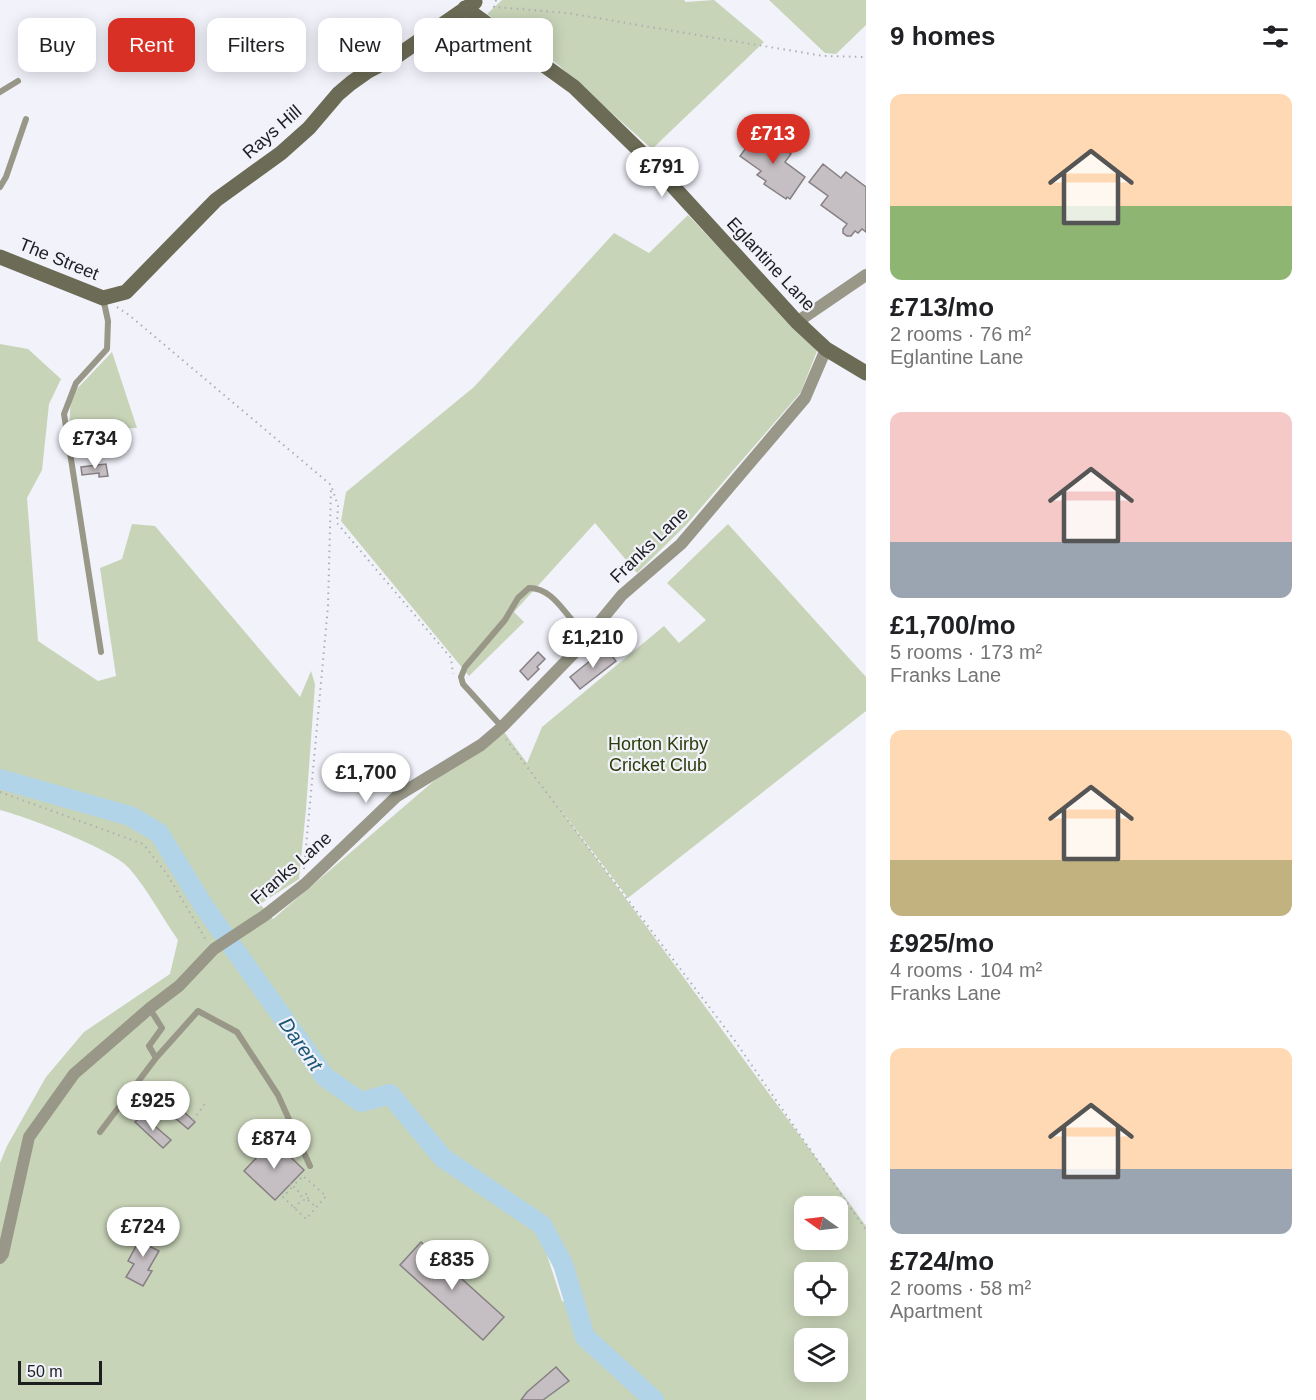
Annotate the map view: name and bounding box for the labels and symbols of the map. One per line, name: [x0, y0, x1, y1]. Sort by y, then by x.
street label: Rays Hill: [239, 101, 305, 163]
pin: £713: [737, 114, 809, 165]
pin: £791: [626, 147, 698, 198]
street label: Eglantine Lane: [723, 213, 819, 315]
street label: The Street: [16, 234, 102, 284]
pin: £734: [59, 419, 131, 470]
street label: Franks Lane: [606, 503, 692, 587]
pin: £1,210: [544, 618, 642, 669]
park label: Horton Kirby Cricket Club: [608, 734, 708, 775]
pin: £1,700: [317, 753, 415, 804]
street label: Franks Lane: [247, 828, 335, 908]
water label: Darent: [275, 1013, 328, 1076]
pin: £925: [117, 1081, 189, 1132]
pin: £874: [238, 1119, 310, 1170]
north arrow: [794, 1196, 848, 1250]
pin: £724: [107, 1207, 179, 1258]
pin: £835: [416, 1240, 488, 1291]
scale bar: [18, 1358, 102, 1386]

